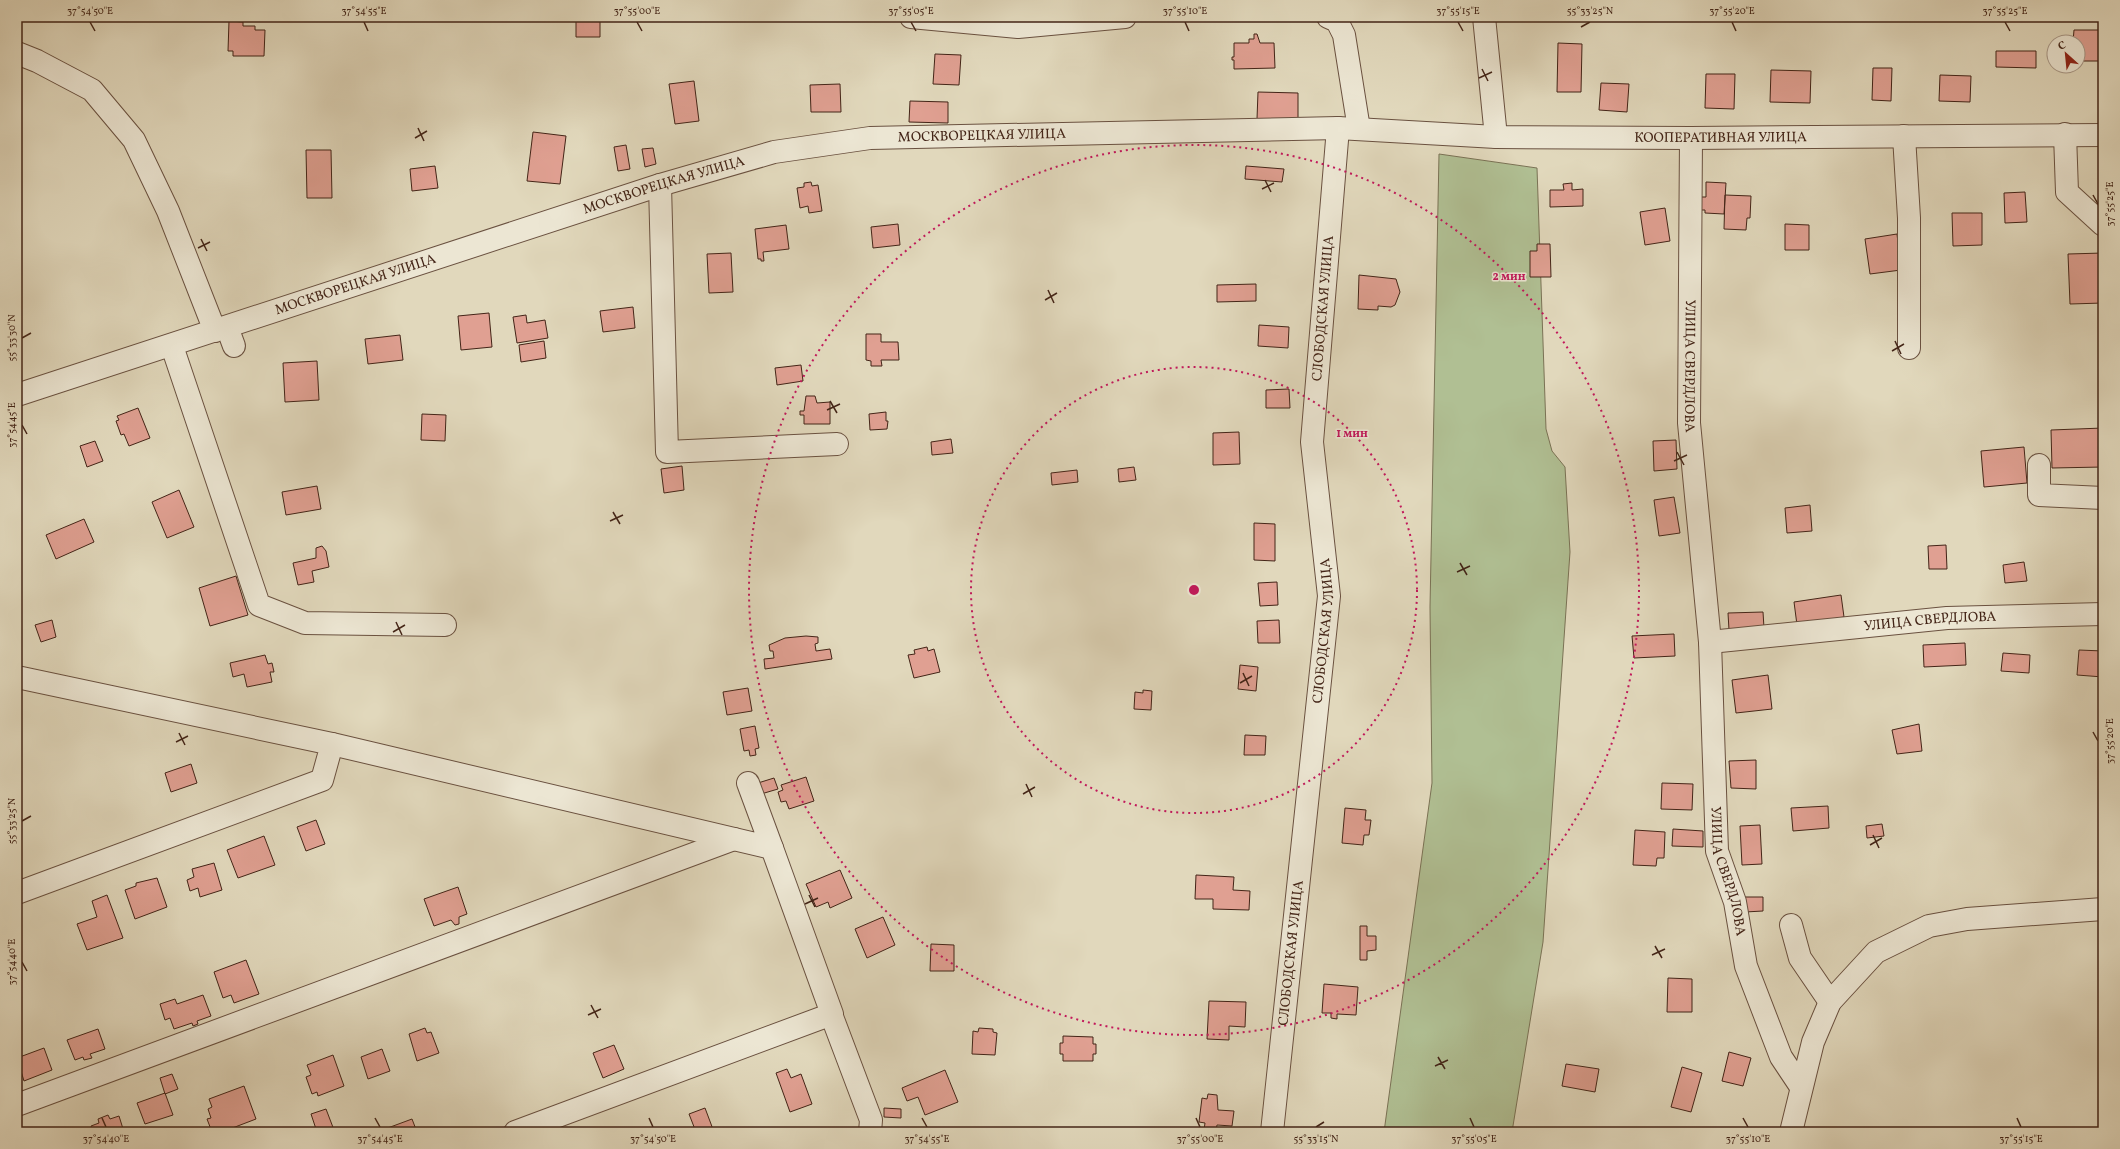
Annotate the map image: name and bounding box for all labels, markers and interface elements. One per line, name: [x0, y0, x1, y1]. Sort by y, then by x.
text: 37°54'50"E: [67, 4, 113, 18]
text: 37°54'55"E: [341, 4, 387, 18]
text: 37°55'00"E: [614, 4, 660, 18]
text: 37°55'05"E: [888, 4, 934, 18]
text: 37°55'10"E: [1163, 4, 1207, 18]
text: 37°55'15"E: [1436, 4, 1480, 18]
text: 55°33'25"N: [1567, 4, 1614, 18]
text: 37°55'20"E: [1709, 4, 1755, 18]
text: 37°55'25"E: [1983, 4, 2027, 18]
north arrow: [2046, 34, 2086, 74]
text: С: [2056, 38, 2069, 55]
street label: МОСКВОРЕЦКАЯ УЛИЦА: [898, 124, 1066, 147]
street label: КООПЕРАТИВНАЯ УЛИЦА: [1634, 128, 1807, 148]
street label: МОСКВОРЕЦКАЯ УЛИЦА: [581, 151, 747, 219]
text: 37°55'25"E: [2103, 182, 2117, 226]
street label: СЛОБОДСКАЯ УЛИЦА: [1308, 235, 1339, 382]
street label: МОСКВОРЕЦКАЯ УЛИЦА: [273, 249, 438, 320]
text: 2 мин: [1492, 269, 1526, 285]
street label: УЛИЦА СВЕРДЛОВА: [1680, 299, 1699, 433]
text: 55°33'30"N: [5, 314, 19, 362]
text: 37°54'45"E: [5, 402, 19, 448]
text: 1 мин: [1336, 426, 1368, 442]
street label: СЛОБОДСКАЯ УЛИЦА: [1308, 557, 1339, 704]
centre of rings: [1187, 583, 1201, 597]
street label: УЛИЦА СВЕРДЛОВА: [1863, 607, 1997, 636]
text: 37°55'20"E: [2103, 718, 2117, 764]
text: 55°33'25"N: [5, 797, 19, 844]
street label: УЛИЦА СВЕРДЛОВА: [1706, 806, 1750, 937]
street label: СЛОБОДСКАЯ УЛИЦА: [1274, 879, 1308, 1027]
text: 37°54'40"E: [5, 939, 19, 985]
text: 37°54'40"E: [83, 1132, 129, 1146]
text: 37°54'45"E: [357, 1132, 403, 1146]
text: 37°54'50"E: [630, 1132, 676, 1146]
text: 37°54'55"E: [904, 1132, 950, 1146]
text: 37°55'00"E: [1177, 1132, 1223, 1146]
text: 55°33'15"N: [1293, 1132, 1339, 1146]
text: 37°55'05"E: [1451, 1132, 1497, 1146]
text: 37°55'10"E: [1726, 1132, 1770, 1146]
text: 37°55'15"E: [1999, 1132, 2043, 1146]

